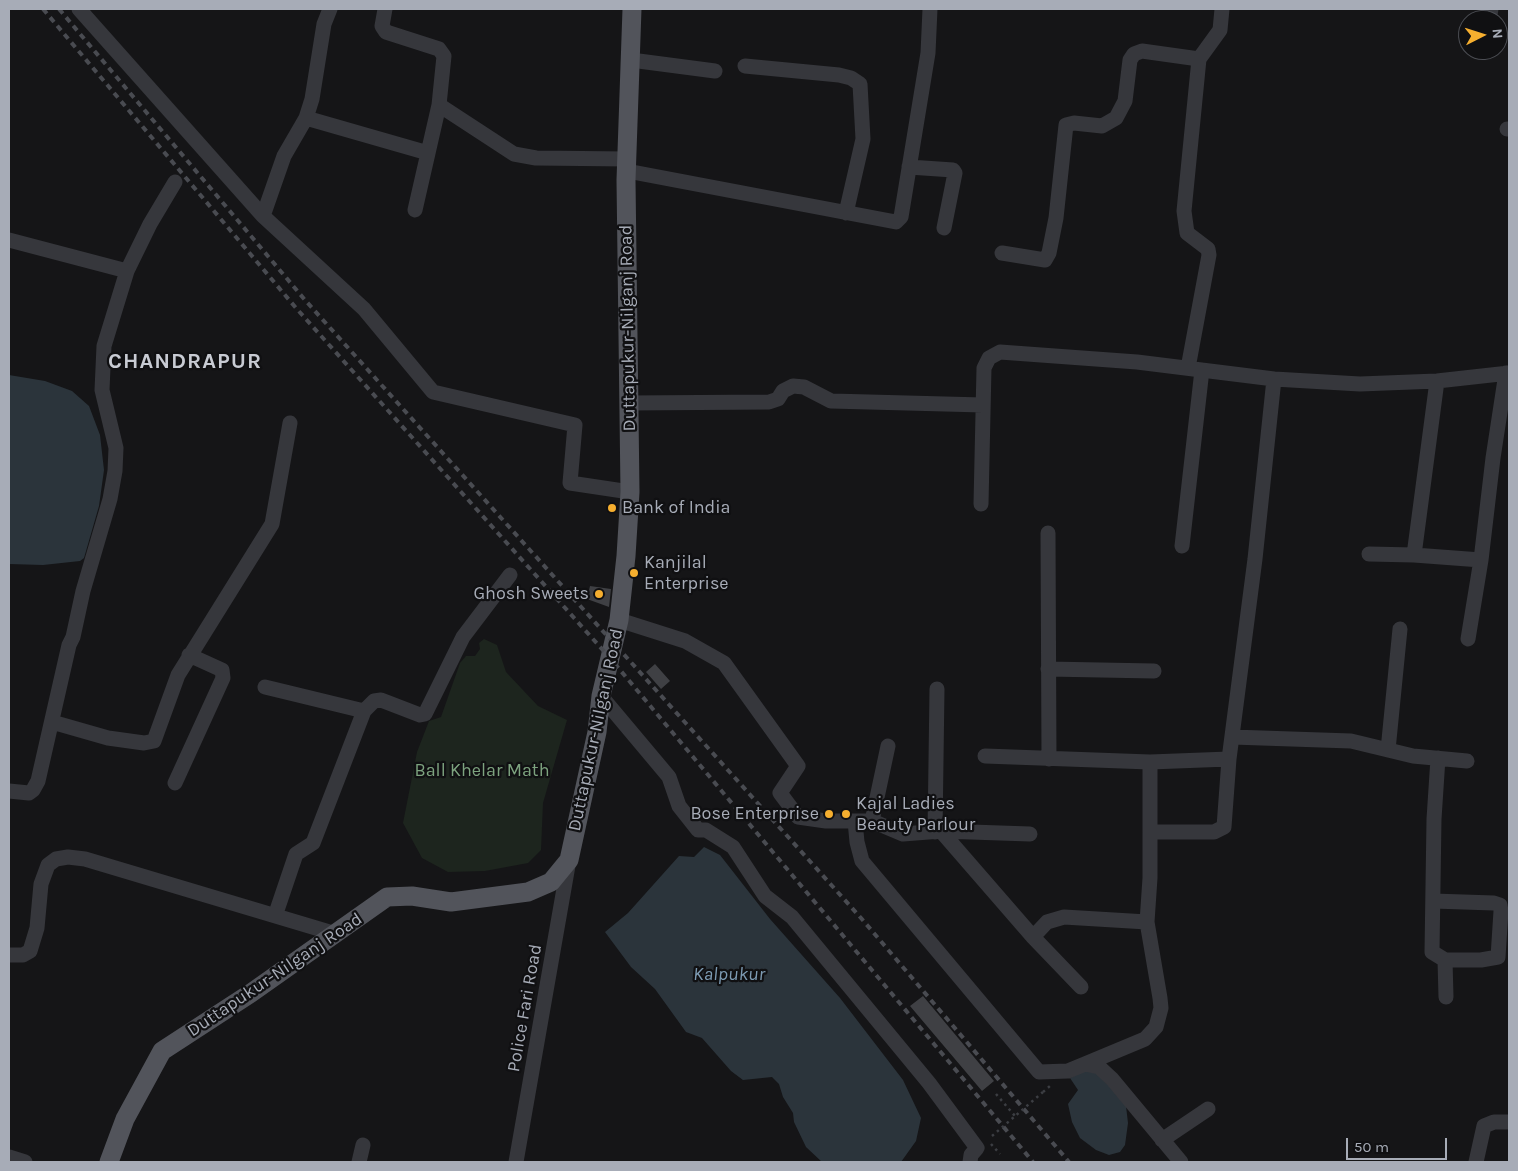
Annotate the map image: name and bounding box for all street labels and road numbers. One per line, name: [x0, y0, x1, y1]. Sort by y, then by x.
street label: Duttapukur-Nilganj Road: [615, 225, 641, 431]
street label: Duttapukur-Nilganj Road: [564, 627, 628, 833]
street label: Duttapukur-Nilganj Road: [183, 908, 367, 1042]
street label: Police Fari Road: [503, 942, 547, 1074]

